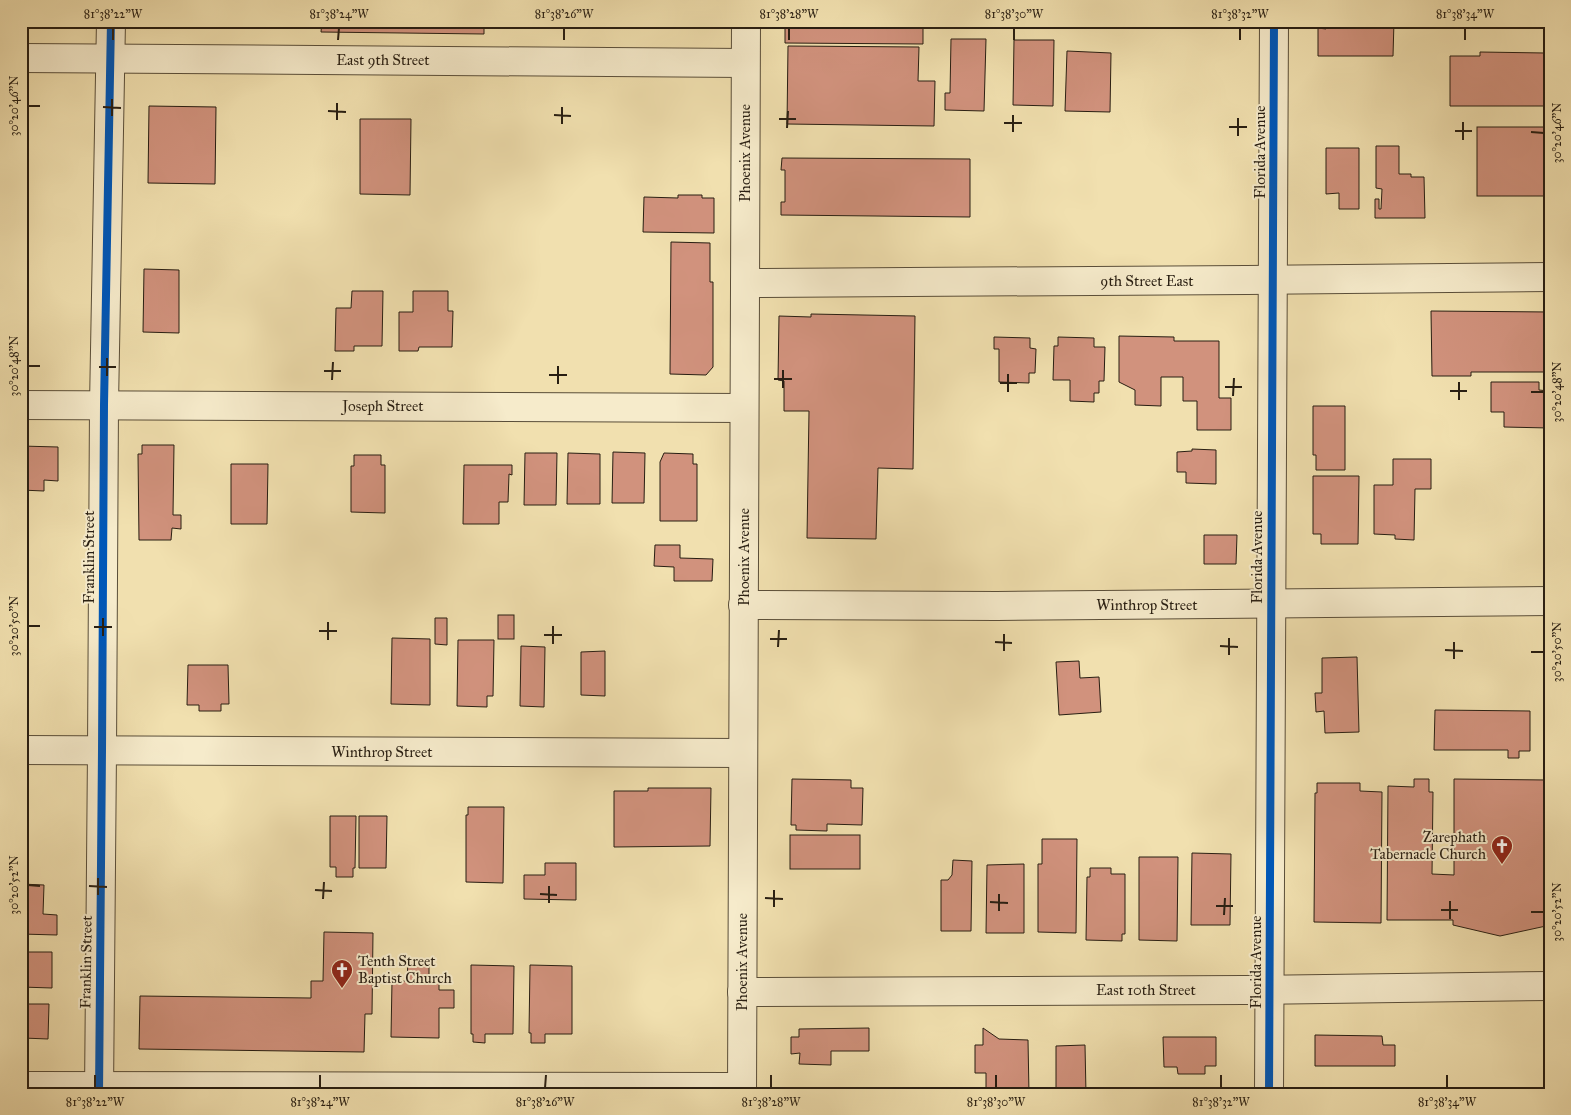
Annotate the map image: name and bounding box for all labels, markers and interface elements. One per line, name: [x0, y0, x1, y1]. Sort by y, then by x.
text: 81°38'22"W: [84, 7, 143, 21]
text: 81°38'24"W: [309, 7, 369, 21]
text: 81°38'26"W: [535, 7, 594, 21]
text: 81°38'28"W: [760, 7, 819, 21]
text: 81°38'30"W: [985, 7, 1044, 21]
text: 81°38'32"W: [1211, 7, 1269, 21]
text: 81°38'34"W: [1436, 7, 1495, 21]
street label: East 9th Street: [336, 51, 430, 69]
text: 30°20'46"N: [7, 76, 21, 136]
text: 30°20'46"N: [1550, 103, 1564, 163]
street label: Phoenix Avenue: [736, 104, 754, 202]
street label: Florida Avenue: [1251, 105, 1269, 199]
street label: 9th Street East: [1100, 272, 1194, 290]
text: 30°20'48"N: [7, 336, 21, 396]
text: 30°20'48"N: [1550, 362, 1564, 422]
street label: Joseph Street: [340, 397, 424, 416]
street label: Phoenix Avenue: [735, 508, 753, 606]
street label: Franklin Street: [80, 510, 98, 604]
street label: Florida Avenue: [1248, 510, 1266, 604]
text: 30°20'50"N: [7, 596, 21, 656]
street label: Winthrop Street: [1096, 596, 1198, 614]
text: 30°20'50"N: [1550, 622, 1564, 682]
street label: Winthrop Street: [331, 743, 433, 761]
place label: Zarephath Tabernacle Church: [1370, 828, 1487, 863]
church icon: Zarephath Tabernacle Church: [1490, 834, 1514, 865]
text: 30°20'52"N: [7, 855, 21, 915]
text: 30°20'52"N: [1550, 882, 1564, 942]
street label: Phoenix Avenue: [733, 913, 751, 1011]
street label: Franklin Street: [76, 915, 96, 1009]
street label: Florida Avenue: [1247, 915, 1265, 1009]
place label: Tenth Street Baptist Church: [358, 952, 453, 987]
church icon: Tenth Street Baptist Church: [330, 958, 354, 989]
street label: East 10th Street: [1096, 981, 1197, 999]
text: 81°38'22"W: [66, 1095, 125, 1109]
text: 81°38'24"W: [290, 1095, 350, 1109]
text: 81°38'26"W: [516, 1095, 575, 1109]
text: 81°38'28"W: [742, 1095, 801, 1109]
text: 81°38'30"W: [967, 1095, 1026, 1109]
text: 81°38'32"W: [1192, 1095, 1250, 1109]
text: 81°38'34"W: [1418, 1095, 1477, 1109]

